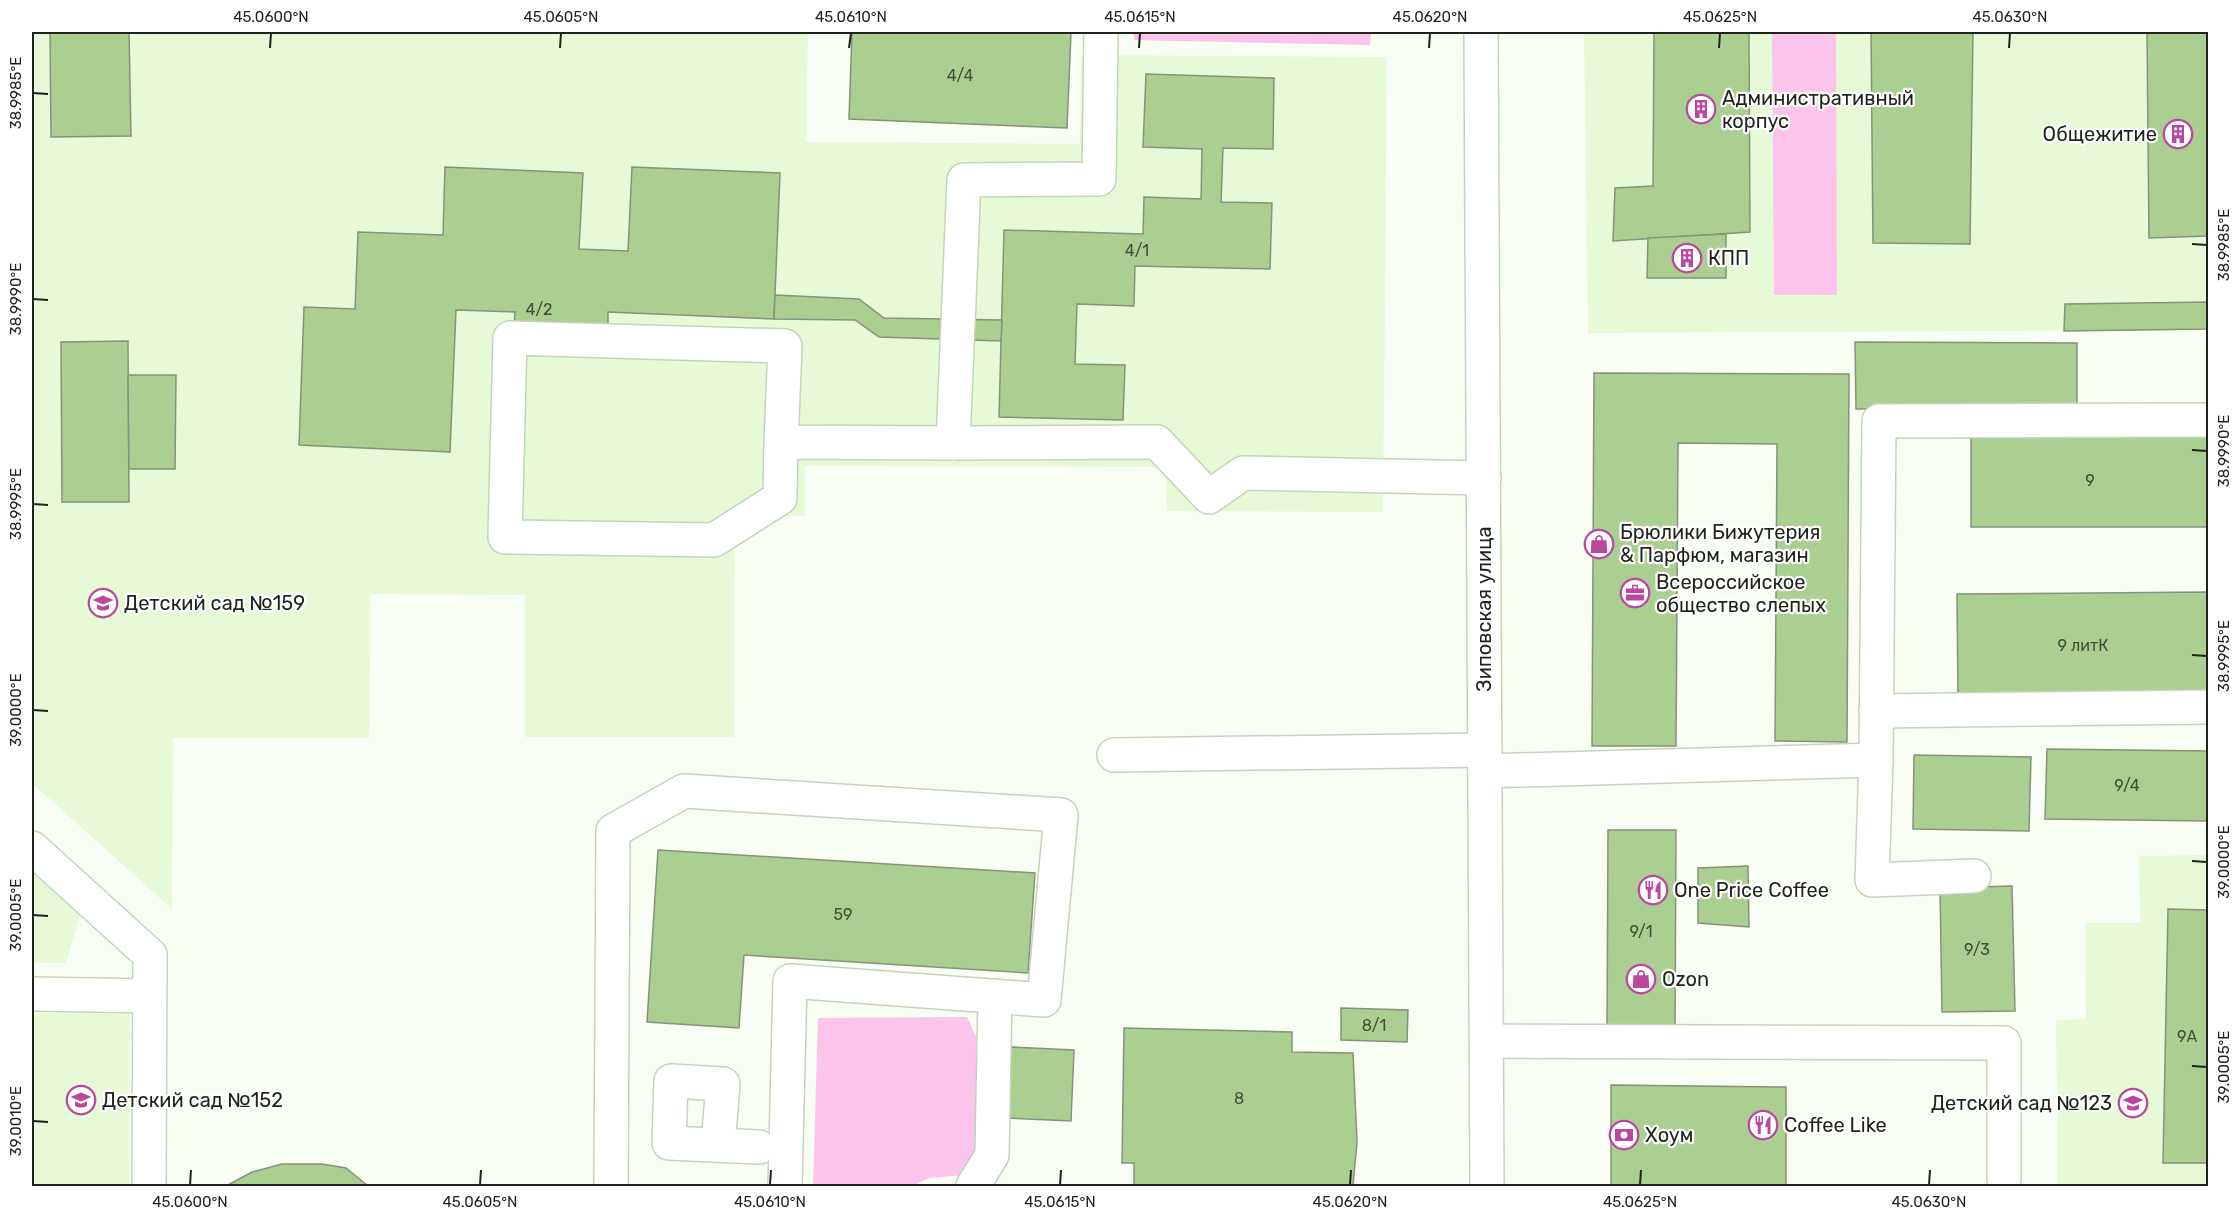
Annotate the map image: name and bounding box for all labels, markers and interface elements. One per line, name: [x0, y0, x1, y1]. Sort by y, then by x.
text: 45.0600°N: [233, 8, 309, 26]
text: 45.0605°N: [524, 8, 598, 26]
text: 45.0610°N: [815, 8, 887, 26]
text: 45.0615°N: [1104, 8, 1176, 26]
text: 45.0620°N: [1393, 8, 1467, 26]
text: 45.0625°N: [1683, 8, 1757, 26]
text: 45.0630°N: [1973, 8, 2048, 26]
text: 38.9985°E: [7, 57, 25, 129]
house number: 4/4: [947, 66, 973, 85]
place label: Административный корпус: [1722, 86, 1914, 133]
building icon: Административный корпус: [1685, 93, 1717, 125]
building icon: Общежитие: [2162, 118, 2194, 150]
place label: Общежитие: [2043, 122, 2157, 146]
text: 38.9985°E: [2215, 209, 2233, 281]
house number: 4/1: [1125, 241, 1149, 260]
building icon: КПП: [1671, 242, 1703, 274]
place label: КПП: [1708, 246, 1749, 270]
text: 38.9990°E: [7, 263, 25, 335]
house number: 4/2: [526, 300, 552, 319]
text: 38.9990°E: [2215, 415, 2233, 487]
text: 38.9995°E: [7, 468, 25, 540]
house number: 9: [2085, 471, 2095, 490]
place label: Брюлики Бижутерия & Парфюм, магазин: [1620, 520, 1820, 567]
street label: Зиповская улица: [1472, 526, 1496, 692]
shop icon: Брюлики Бижутерия & Парфюм, магазин: [1583, 528, 1615, 560]
place label: Всероссийское общество слепых: [1656, 570, 1826, 617]
office icon: Всероссийское общество слепых: [1619, 577, 1651, 609]
school or university icon: Детский сад №159: [87, 587, 119, 619]
place label: Детский сад №159: [124, 591, 305, 615]
text: 38.9995°E: [2215, 620, 2233, 692]
house number: 9 литК: [2058, 636, 2108, 655]
text: 39.0000°E: [7, 673, 25, 747]
house number: 9/4: [2114, 776, 2140, 795]
text: 39.0000°E: [2215, 825, 2233, 899]
restaurant icon: One Price Coffee: [1637, 874, 1669, 906]
place label: One Price Coffee: [1674, 878, 1829, 902]
text: 39.0005°E: [7, 879, 25, 951]
house number: 59: [834, 905, 853, 924]
house number: 9/1: [1629, 922, 1653, 941]
house number: 9/3: [1964, 940, 1990, 959]
shop icon: Ozon: [1625, 963, 1657, 995]
place label: Ozon: [1662, 967, 1709, 991]
house number: 8/1: [1362, 1016, 1386, 1035]
house number: 9А: [2177, 1027, 2197, 1046]
text: 39.0005°E: [2215, 1031, 2233, 1103]
school or university icon: Детский сад №152: [65, 1084, 97, 1116]
text: 39.0010°E: [7, 1086, 25, 1156]
school or university icon: Детский сад №123: [2117, 1087, 2149, 1119]
place label: Детский сад №152: [102, 1088, 283, 1112]
house number: 8: [1234, 1089, 1244, 1108]
place label: Детский сад №123: [1931, 1091, 2112, 1115]
restaurant icon: Coffee Like: [1747, 1109, 1779, 1141]
place label: Coffee Like: [1784, 1113, 1887, 1137]
bank icon: Хоум: [1608, 1119, 1640, 1151]
place label: Хоум: [1645, 1123, 1693, 1147]
text: 45.0600°N: [152, 1193, 228, 1211]
text: 45.0605°N: [443, 1193, 517, 1211]
text: 45.0610°N: [734, 1193, 806, 1211]
text: 45.0615°N: [1024, 1193, 1096, 1211]
text: 45.0620°N: [1313, 1193, 1387, 1211]
text: 45.0625°N: [1603, 1193, 1677, 1211]
text: 45.0630°N: [1892, 1193, 1967, 1211]

